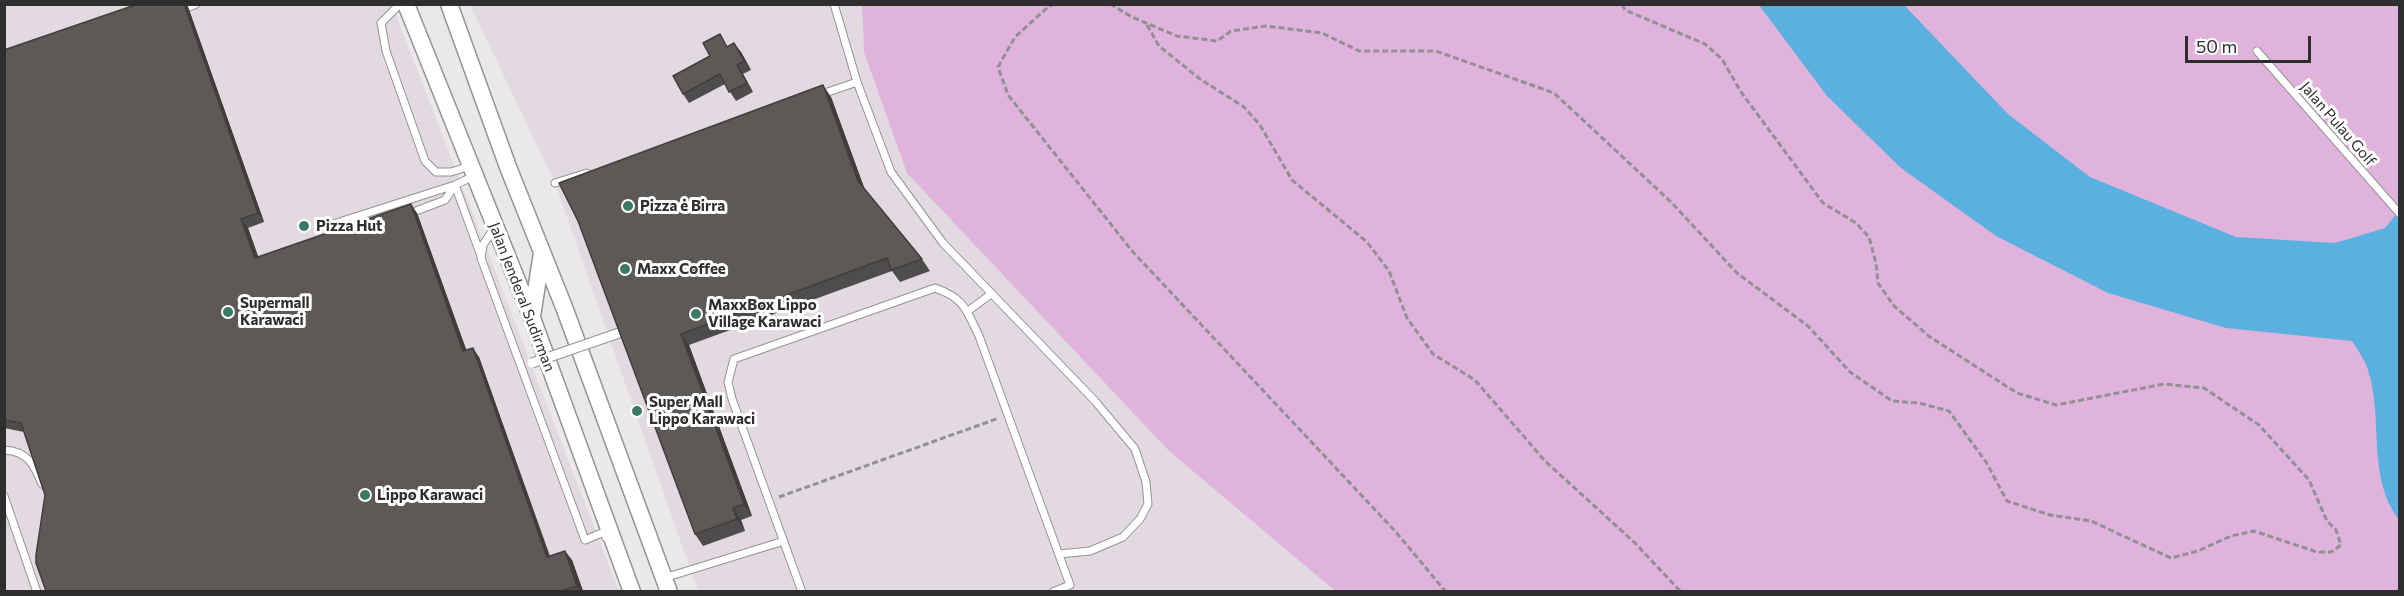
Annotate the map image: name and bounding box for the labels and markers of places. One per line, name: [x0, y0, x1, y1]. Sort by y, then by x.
place label: Pizza ė Birra: [640, 197, 725, 215]
marker: Pizza ė Birra: [621, 199, 635, 213]
place label: Pizza Hut: [316, 217, 382, 235]
marker: Pizza Hut: [297, 219, 311, 233]
place label: Maxx Coffee: [637, 260, 726, 278]
marker: Maxx Coffee: [618, 262, 632, 276]
place label: Supermall Karawaci: [240, 294, 310, 329]
place label: MaxxBox Lippo Village Karawaci: [708, 296, 822, 331]
marker: Supermall Karawaci: [221, 305, 235, 319]
marker: MaxxBox Lippo Village Karawaci: [689, 307, 703, 321]
place label: Super Mall Lippo Karawaci: [649, 393, 755, 428]
marker: Super Mall Lippo Karawaci: [630, 404, 644, 418]
place label: Lippo Karawaci: [377, 486, 483, 504]
marker: Lippo Karawaci: [358, 488, 372, 502]

